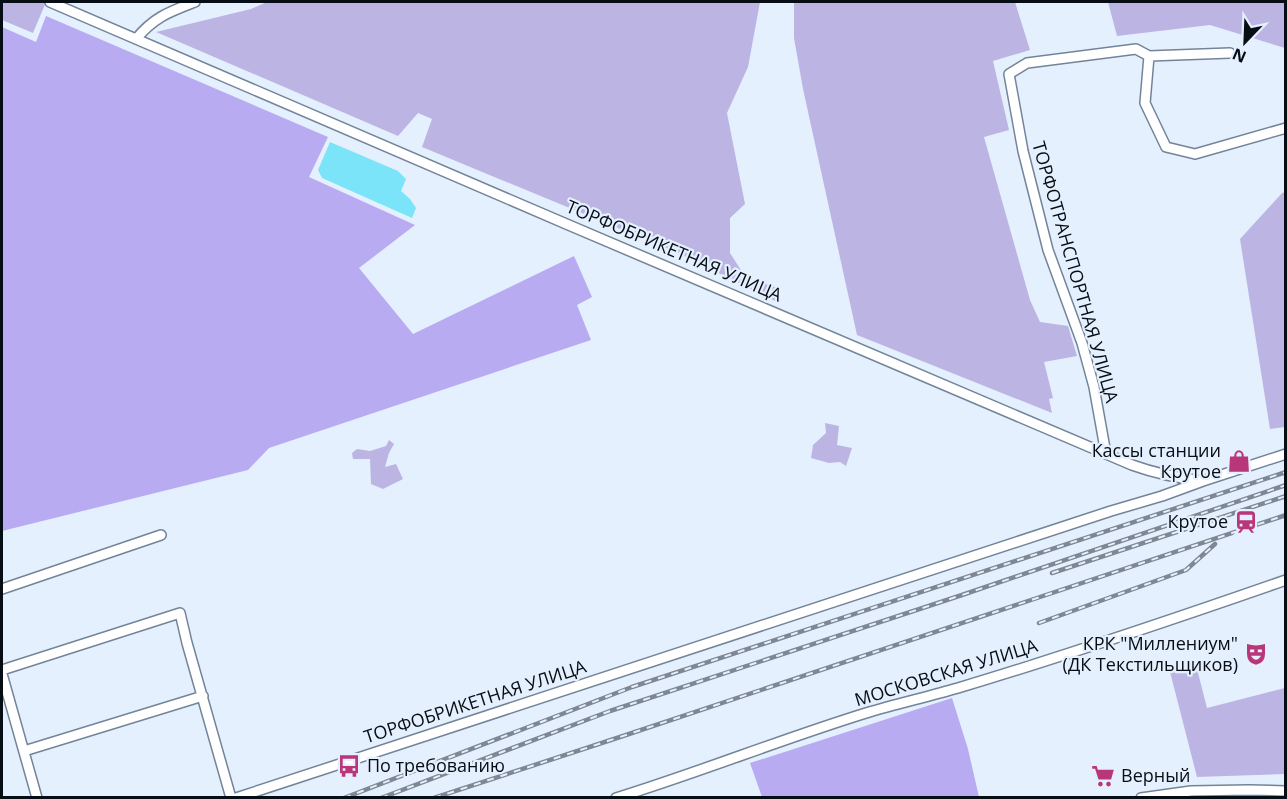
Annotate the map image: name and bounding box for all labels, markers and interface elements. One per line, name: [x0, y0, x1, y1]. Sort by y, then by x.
north arrow: [1215, 12, 1275, 72]
text: N: [1229, 43, 1249, 68]
street label: ТОРФОТРАНСПОРТНАЯ УЛИЦА: [1027, 138, 1125, 406]
street label: ТОРФОБРИКЕТНАЯ УЛИЦА: [563, 194, 787, 307]
place label: Кассы станции Крутое: [1092, 438, 1221, 483]
shop icon: Кассы станции Крутое: [1226, 448, 1252, 474]
place label: Крутое: [1168, 509, 1228, 533]
station icon: Крутое: [1233, 509, 1259, 535]
place label: КРК "Миллениум" (ДК Текстильщиков): [1063, 631, 1238, 676]
street label: МОСКОВСКАЯ УЛИЦА: [851, 633, 1041, 711]
theatre icon: КРК "Миллениум" (ДК Текстильщиков): [1243, 641, 1269, 667]
street label: ТОРФОБРИКЕТНАЯ УЛИЦА: [361, 654, 589, 748]
bus stop icon: По требованию: [336, 753, 362, 779]
place label: По требованию: [367, 753, 505, 777]
supermarket icon: Верный: [1090, 763, 1116, 789]
place label: Верный: [1121, 763, 1190, 787]

